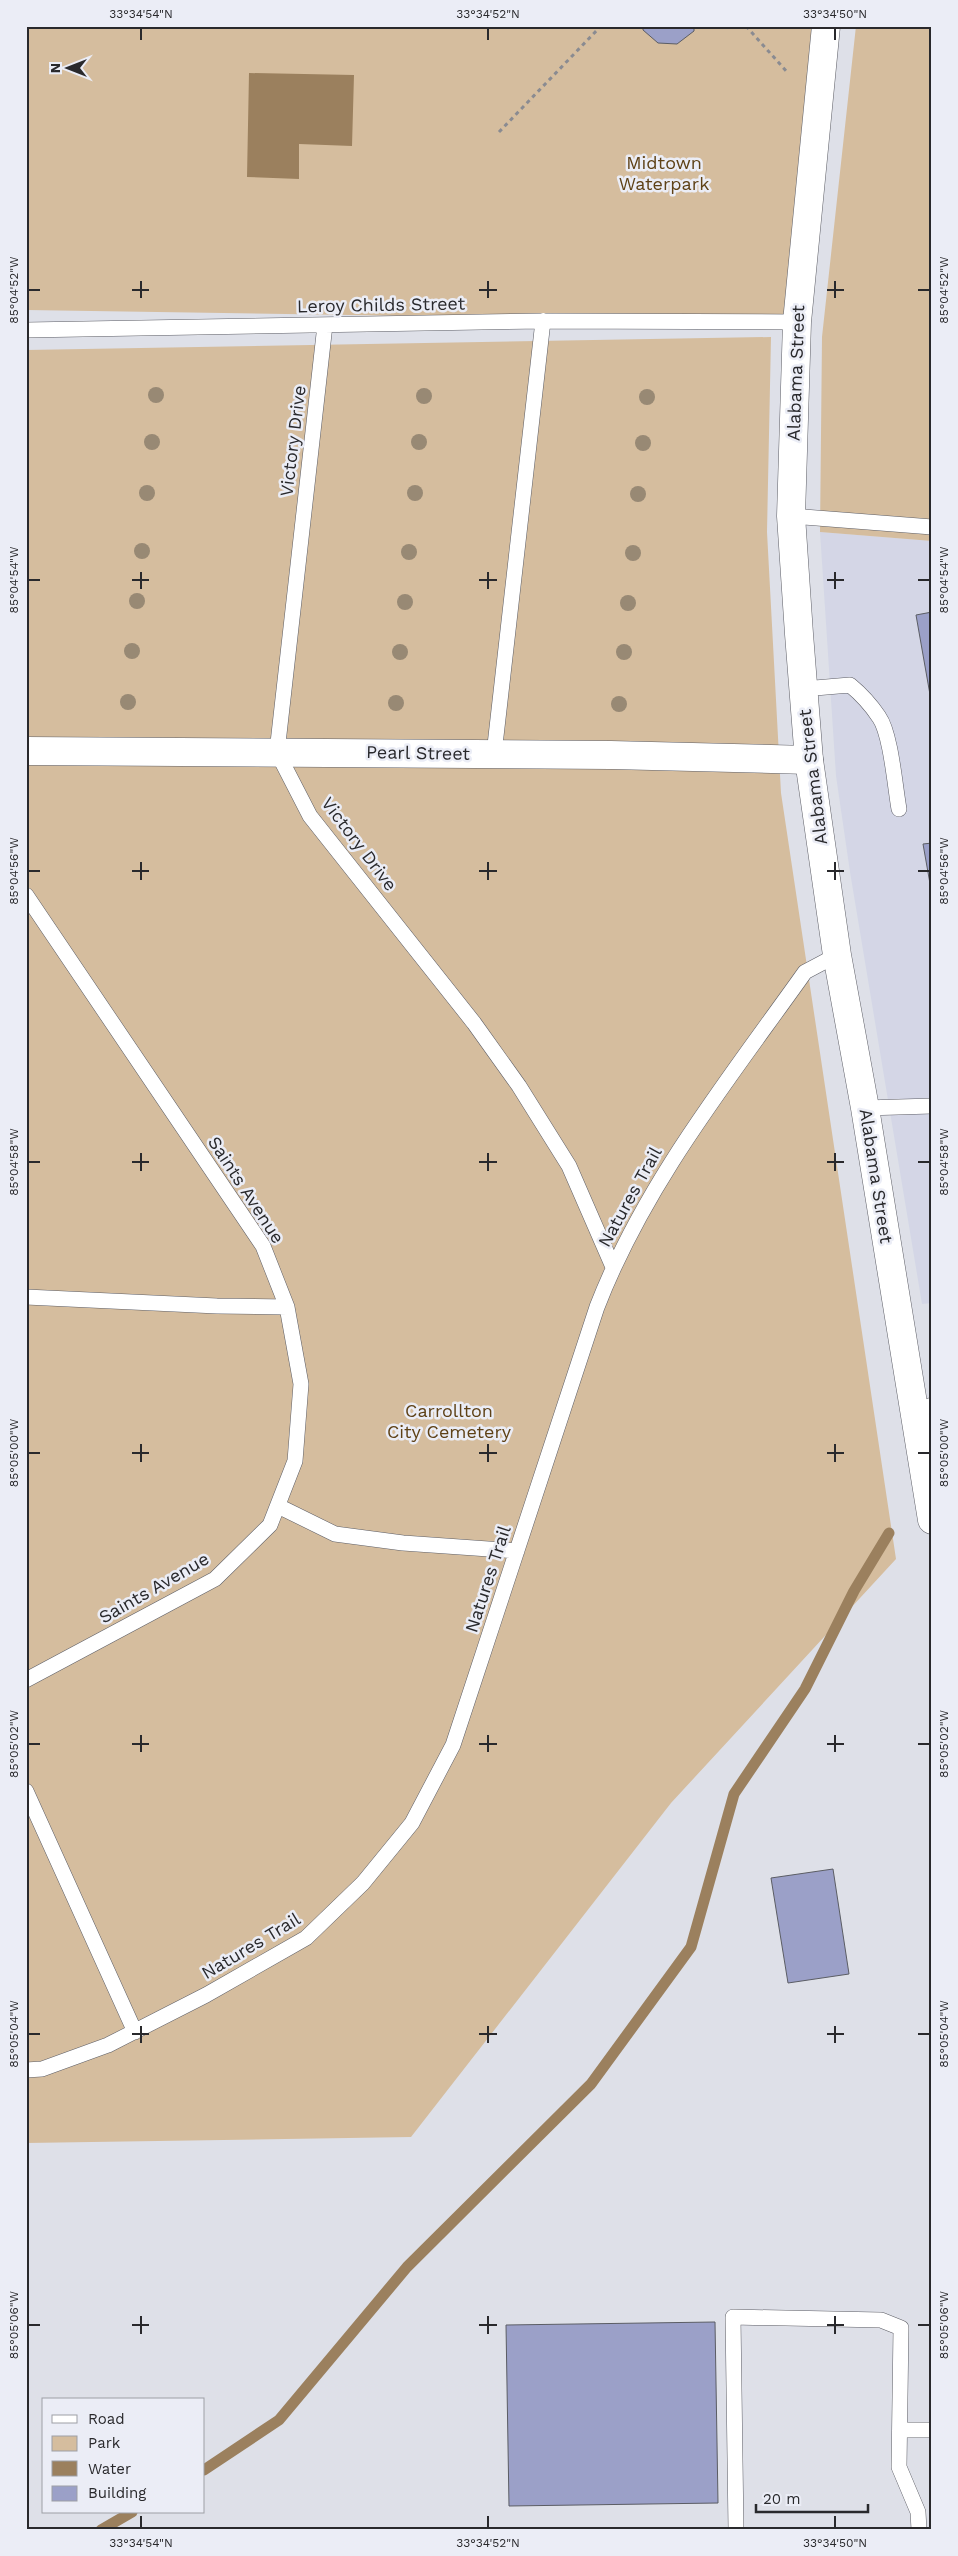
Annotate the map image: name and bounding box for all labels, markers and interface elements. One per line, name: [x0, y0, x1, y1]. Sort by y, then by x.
text: 33°34'54"N: [109, 7, 173, 21]
text: 33°34'52"N: [456, 7, 520, 21]
text: 33°34'50"N: [803, 7, 867, 21]
north arrow: [42, 42, 92, 92]
text: N: [47, 63, 63, 73]
park label: Midtown Waterpark: [619, 152, 709, 194]
text: 85°04'52"W: [7, 256, 21, 324]
text: 85°04'52"W: [937, 256, 951, 324]
street label: Leroy Childs Street: [297, 293, 466, 316]
street label: Alabama Street: [783, 304, 808, 441]
street label: Victory Drive: [275, 384, 310, 498]
text: 85°04'54"W: [7, 546, 21, 614]
text: 85°04'54"W: [937, 546, 951, 614]
street label: Alabama Street: [794, 708, 831, 846]
street label: Pearl Street: [366, 741, 471, 764]
street label: Victory Drive: [317, 793, 401, 895]
text: 85°04'56"W: [7, 837, 21, 905]
text: 85°04'56"W: [937, 837, 951, 905]
street label: Alabama Street: [855, 1107, 898, 1245]
text: 85°04'58"W: [7, 1128, 21, 1196]
text: 85°04'58"W: [937, 1128, 951, 1196]
street label: Saints Avenue: [204, 1132, 289, 1247]
street label: Natures Trail: [593, 1143, 666, 1251]
park label: Carrollton City Cemetery: [387, 1400, 512, 1442]
text: 85°05'00"W: [7, 1418, 21, 1487]
text: 85°05'00"W: [937, 1418, 951, 1487]
street label: Natures Trail: [460, 1522, 515, 1635]
street label: Saints Avenue: [95, 1548, 212, 1628]
text: 85°05'02"W: [7, 1710, 21, 1778]
text: 85°05'02"W: [937, 1710, 951, 1778]
street label: Natures Trail: [198, 1908, 304, 1983]
text: 85°05'04"W: [7, 2000, 21, 2068]
text: 85°05'04"W: [937, 2000, 951, 2068]
text: 85°05'06"W: [7, 2290, 21, 2359]
text: 85°05'06"W: [937, 2290, 951, 2359]
legend: [42, 2398, 205, 2514]
text: Road: [88, 2410, 125, 2428]
text: Park: [88, 2434, 121, 2452]
text: Water: [88, 2460, 131, 2478]
scale bar: [756, 2481, 868, 2513]
text: Building: [88, 2484, 146, 2502]
text: 20 m: [763, 2490, 801, 2508]
text: 33°34'54"N: [109, 2536, 173, 2550]
text: 33°34'52"N: [456, 2536, 520, 2550]
text: 33°34'50"N: [803, 2536, 867, 2550]

